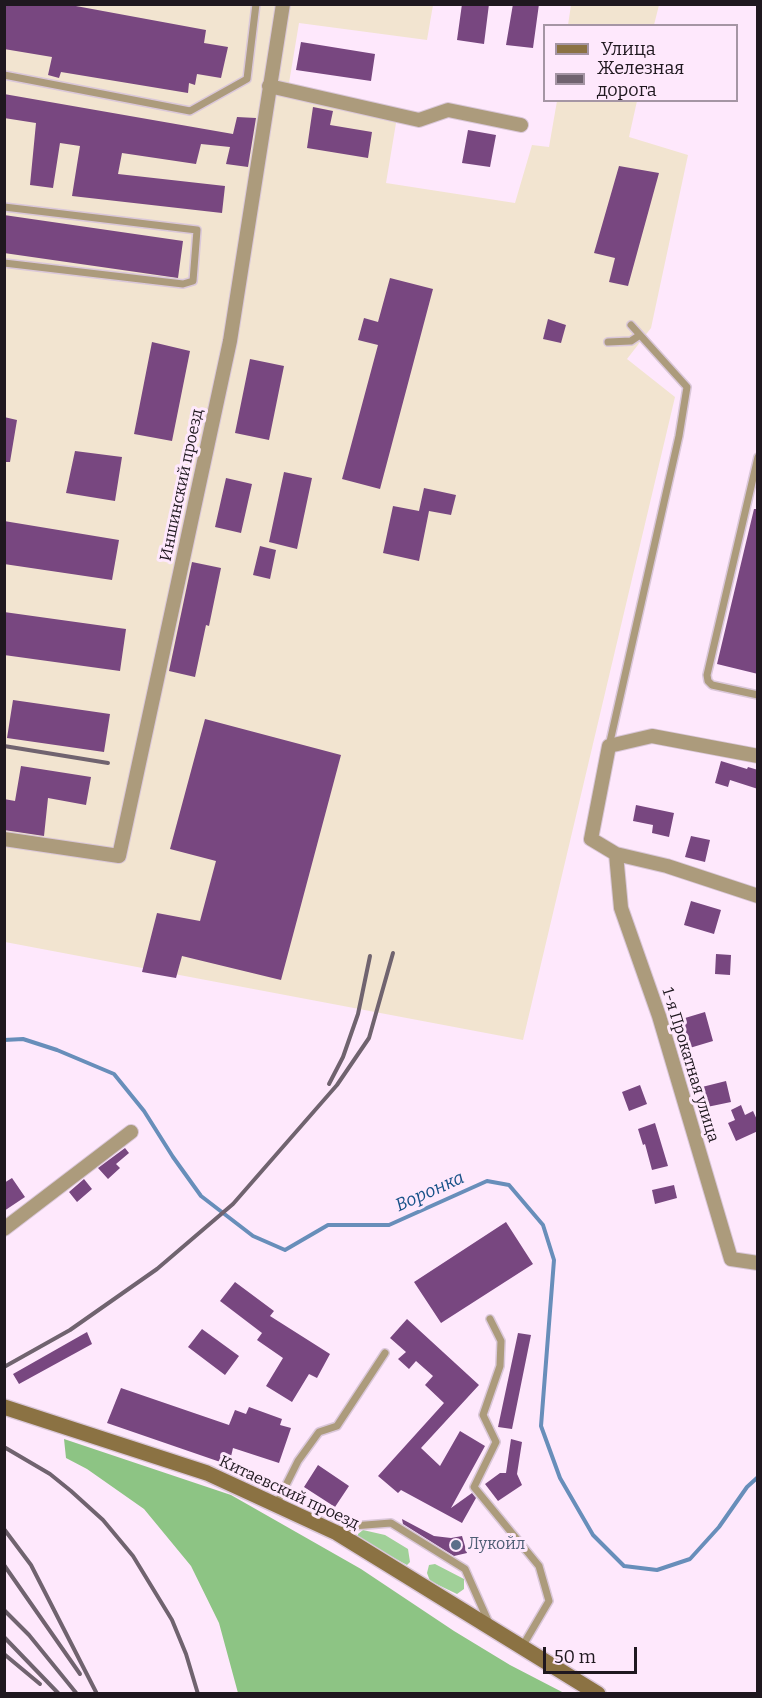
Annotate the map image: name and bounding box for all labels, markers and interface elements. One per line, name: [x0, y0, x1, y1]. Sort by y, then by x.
legend: [543, 24, 738, 102]
text: Улица: [601, 38, 656, 60]
text: Железная дорога: [597, 57, 684, 101]
street label: Иншинский проезд: [156, 407, 208, 563]
street label: 1-я Прокатная улица: [657, 985, 723, 1145]
water label: Воронка: [392, 1167, 468, 1217]
street label: Китаевский проезд: [216, 1452, 362, 1534]
place label: Лукойл: [468, 1535, 525, 1555]
marker: Лукойл: [449, 1538, 463, 1552]
scale bar: [546, 1635, 640, 1673]
text: 50 m: [554, 1646, 596, 1668]

